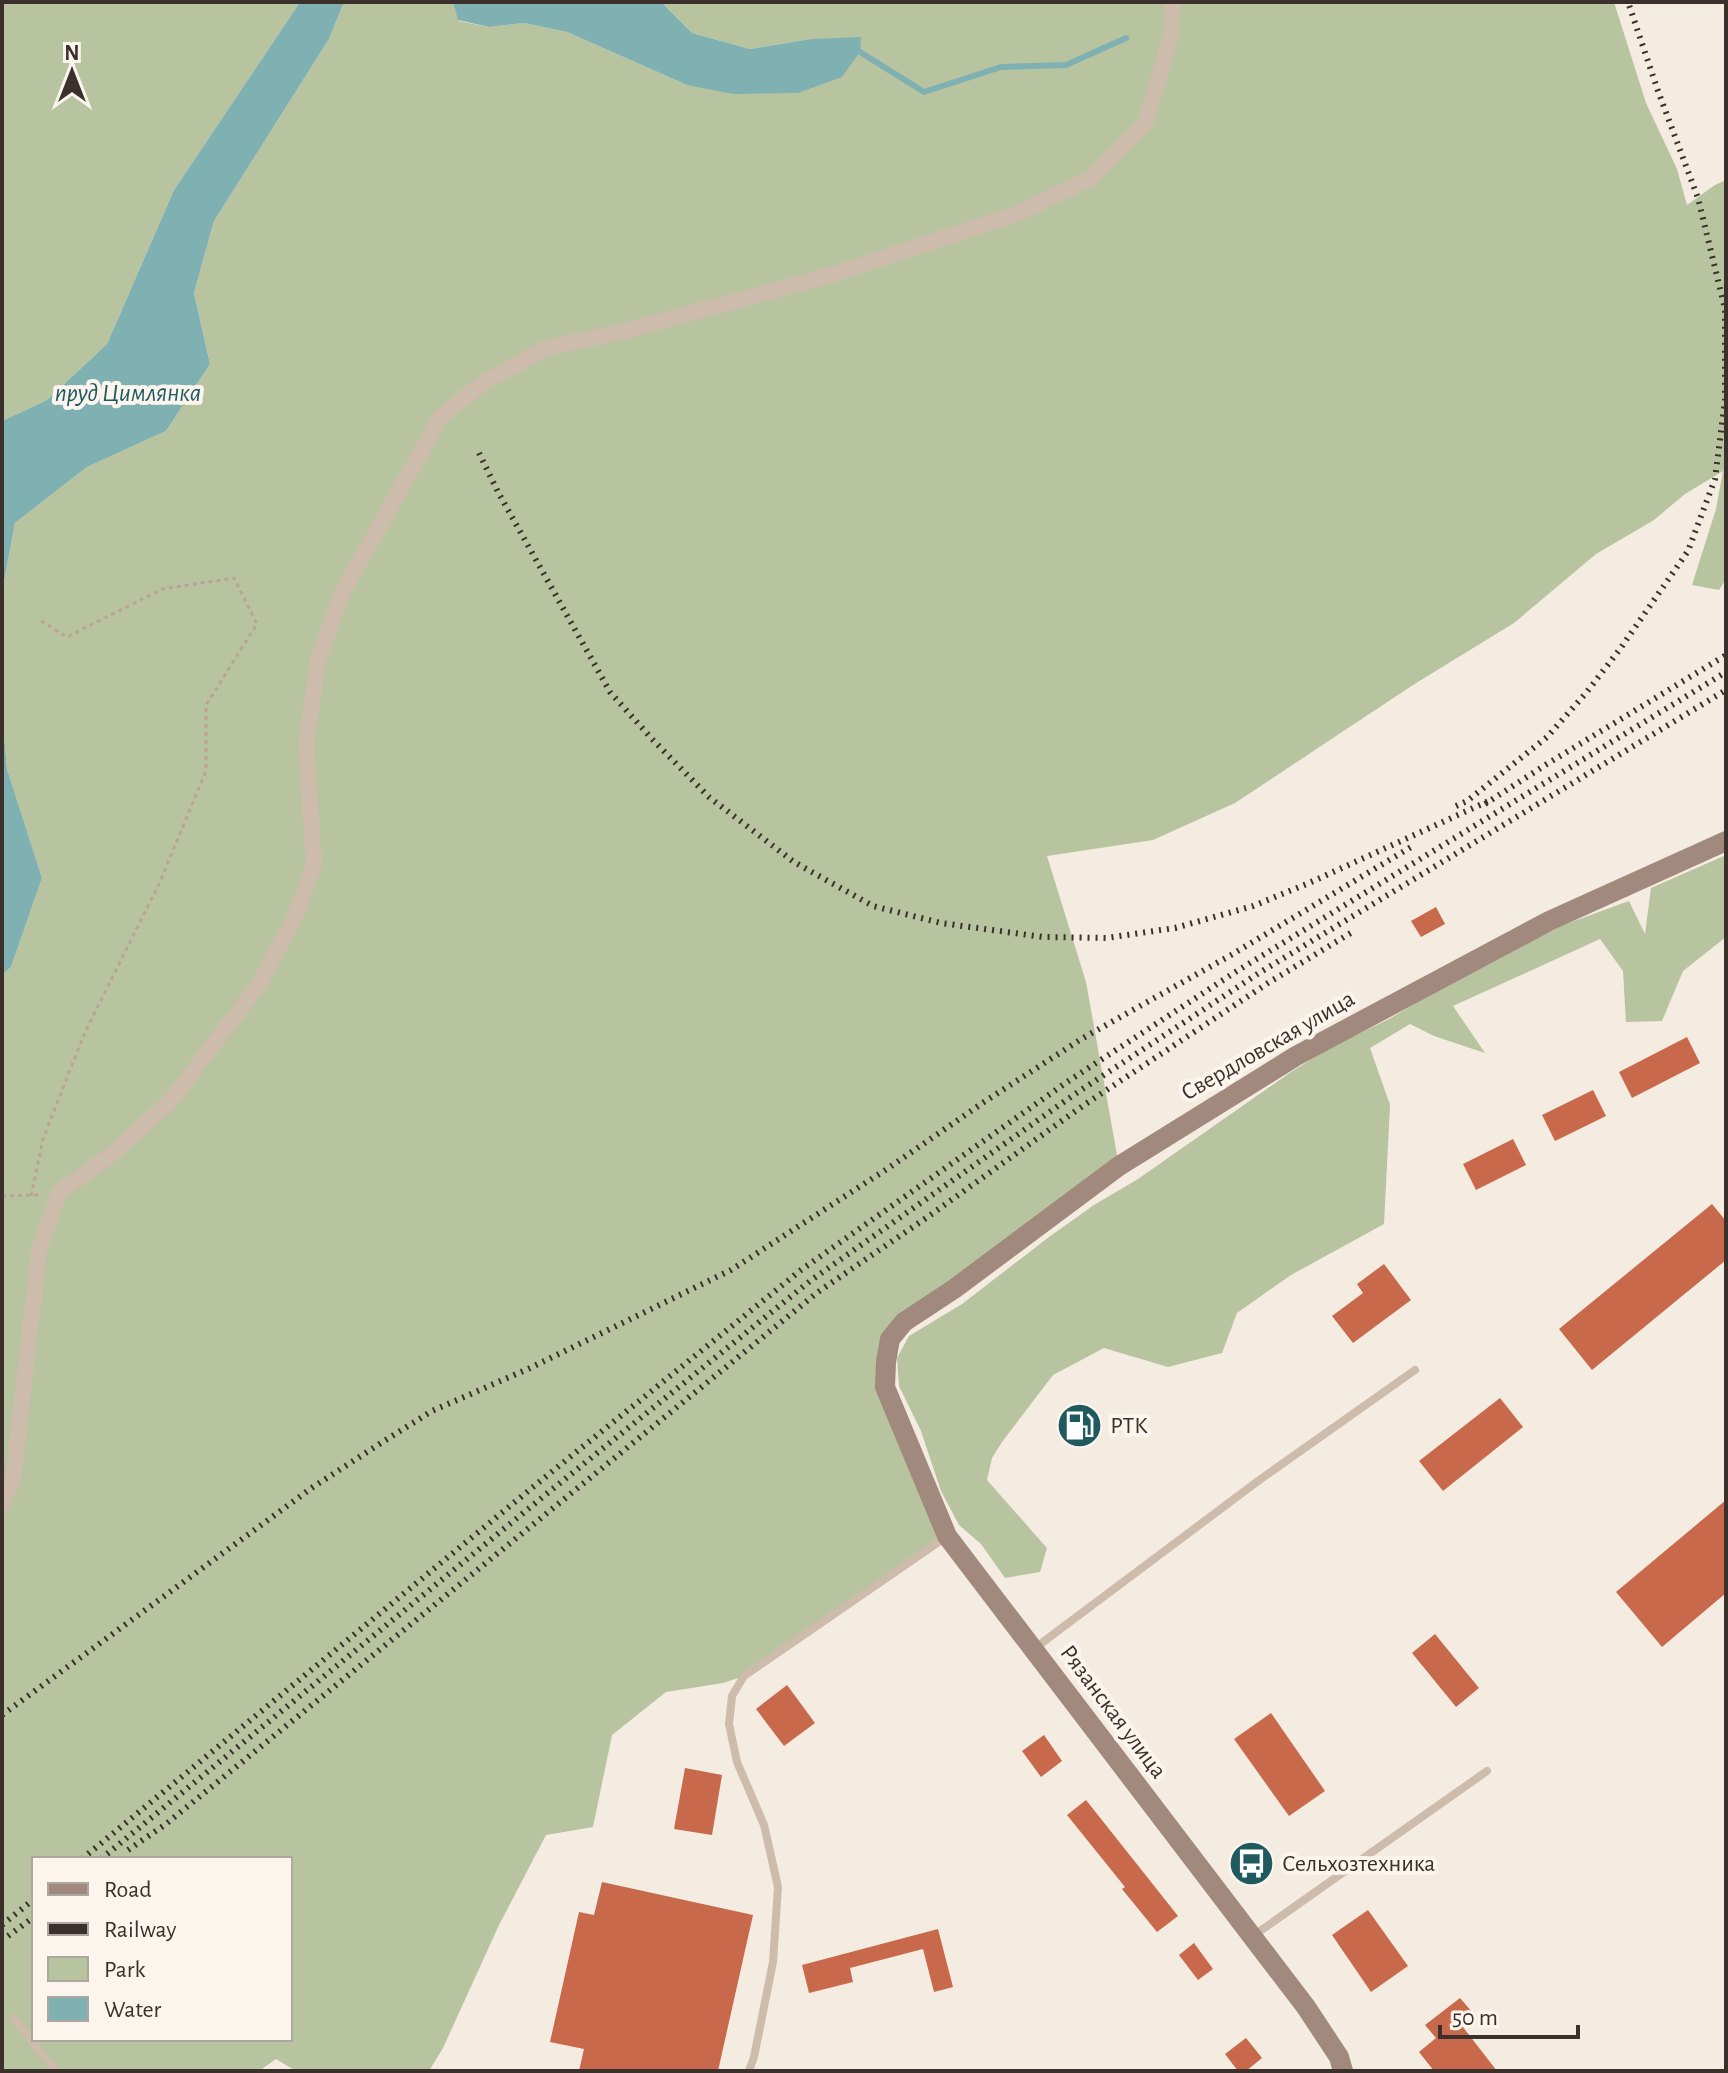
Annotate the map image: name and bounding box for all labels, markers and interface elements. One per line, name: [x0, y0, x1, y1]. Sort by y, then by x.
north arrow: [32, 32, 112, 112]
text: N: [64, 42, 80, 64]
water label: пруд Цимлянка: [55, 380, 201, 406]
street label: Свердловская улица: [1177, 987, 1359, 1105]
fuel station icon: РТК: [1055, 1402, 1103, 1450]
place label: РТК: [1110, 1414, 1148, 1438]
street label: Рязанская улица: [1055, 1641, 1171, 1783]
bus stop icon: Сельхозтехника: [1227, 1840, 1275, 1888]
place label: Сельхозтехника: [1282, 1852, 1435, 1876]
legend: [32, 1857, 292, 2041]
text: Road: [104, 1878, 152, 1902]
text: Railway: [104, 1918, 176, 1942]
text: Park: [104, 1958, 145, 1982]
scale bar: [1440, 1989, 1578, 2039]
text: Water: [104, 1998, 162, 2022]
text: 50 m: [1452, 2006, 1498, 2030]

